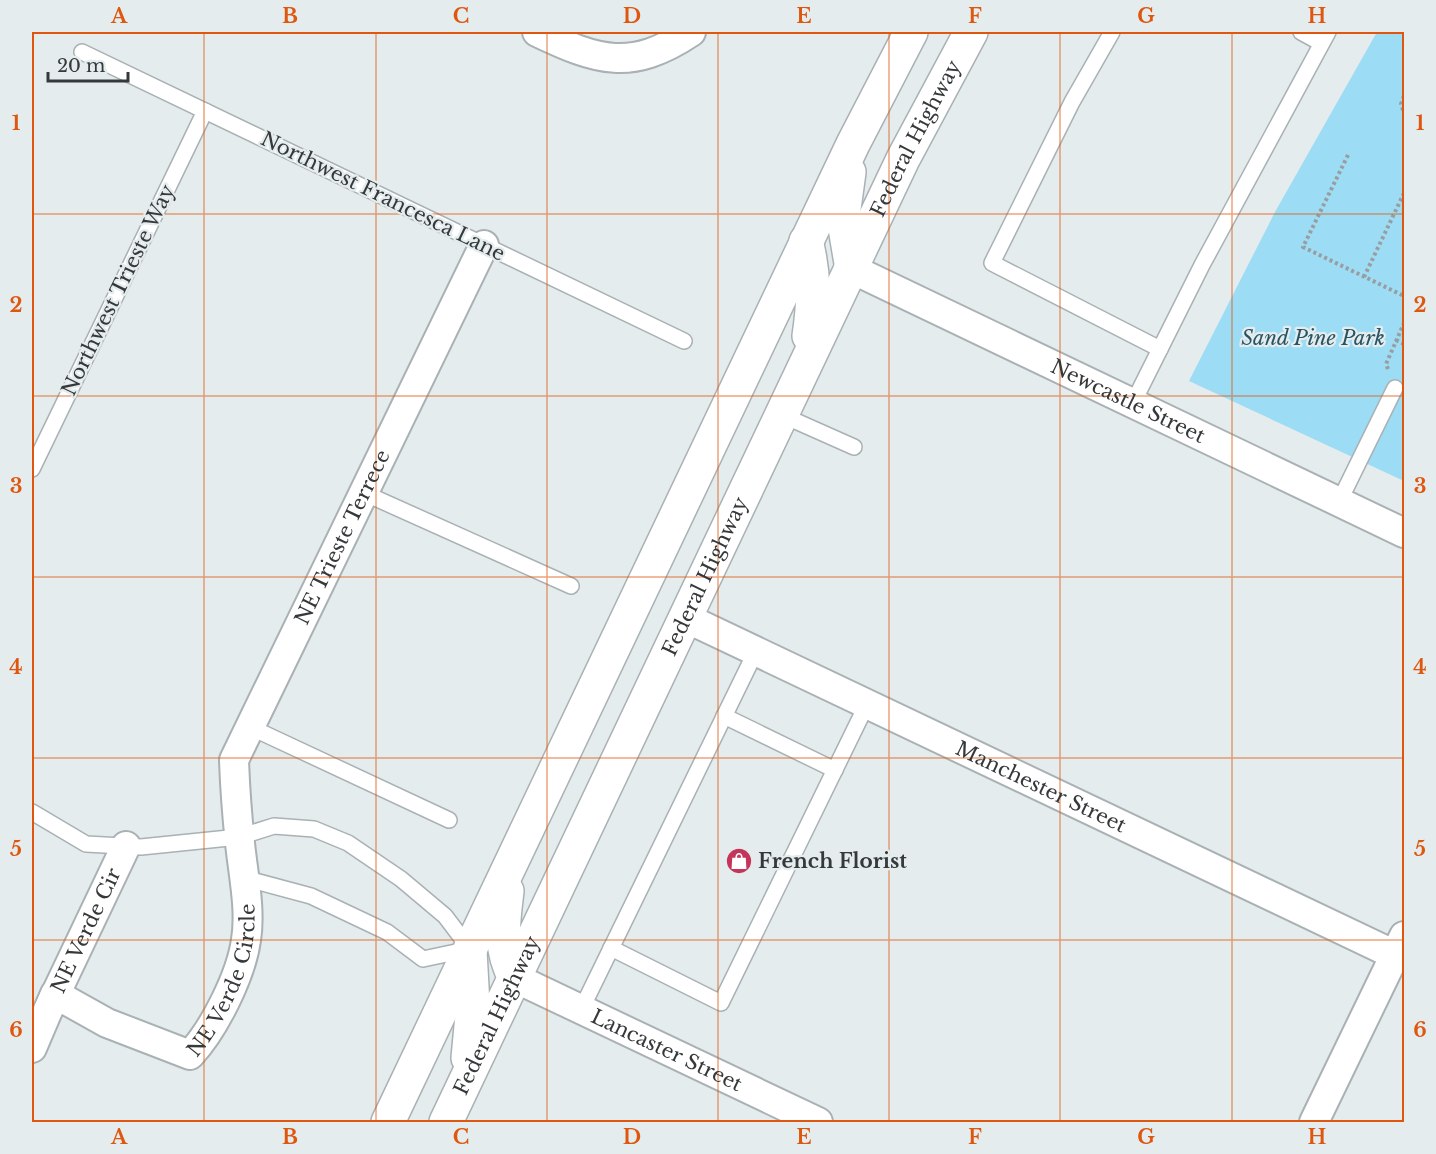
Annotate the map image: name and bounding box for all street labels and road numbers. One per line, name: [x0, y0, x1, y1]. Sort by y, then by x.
street label: Federal Highway: [865, 56, 966, 221]
street label: Northwest Francesca Lane: [257, 126, 509, 266]
street label: Northwest Trieste Way: [56, 180, 180, 399]
street label: Newcastle Street: [1047, 354, 1209, 448]
street label: NE Trieste Terrece: [290, 446, 395, 628]
street label: Federal Highway: [657, 493, 753, 660]
street label: Manchester Street: [952, 736, 1130, 838]
street label: NE Verde Cir: [46, 864, 126, 997]
street label: NE Verde Circle: [182, 903, 260, 1061]
street label: Federal Highway: [449, 932, 545, 1099]
street label: Lancaster Street: [587, 1004, 747, 1096]

